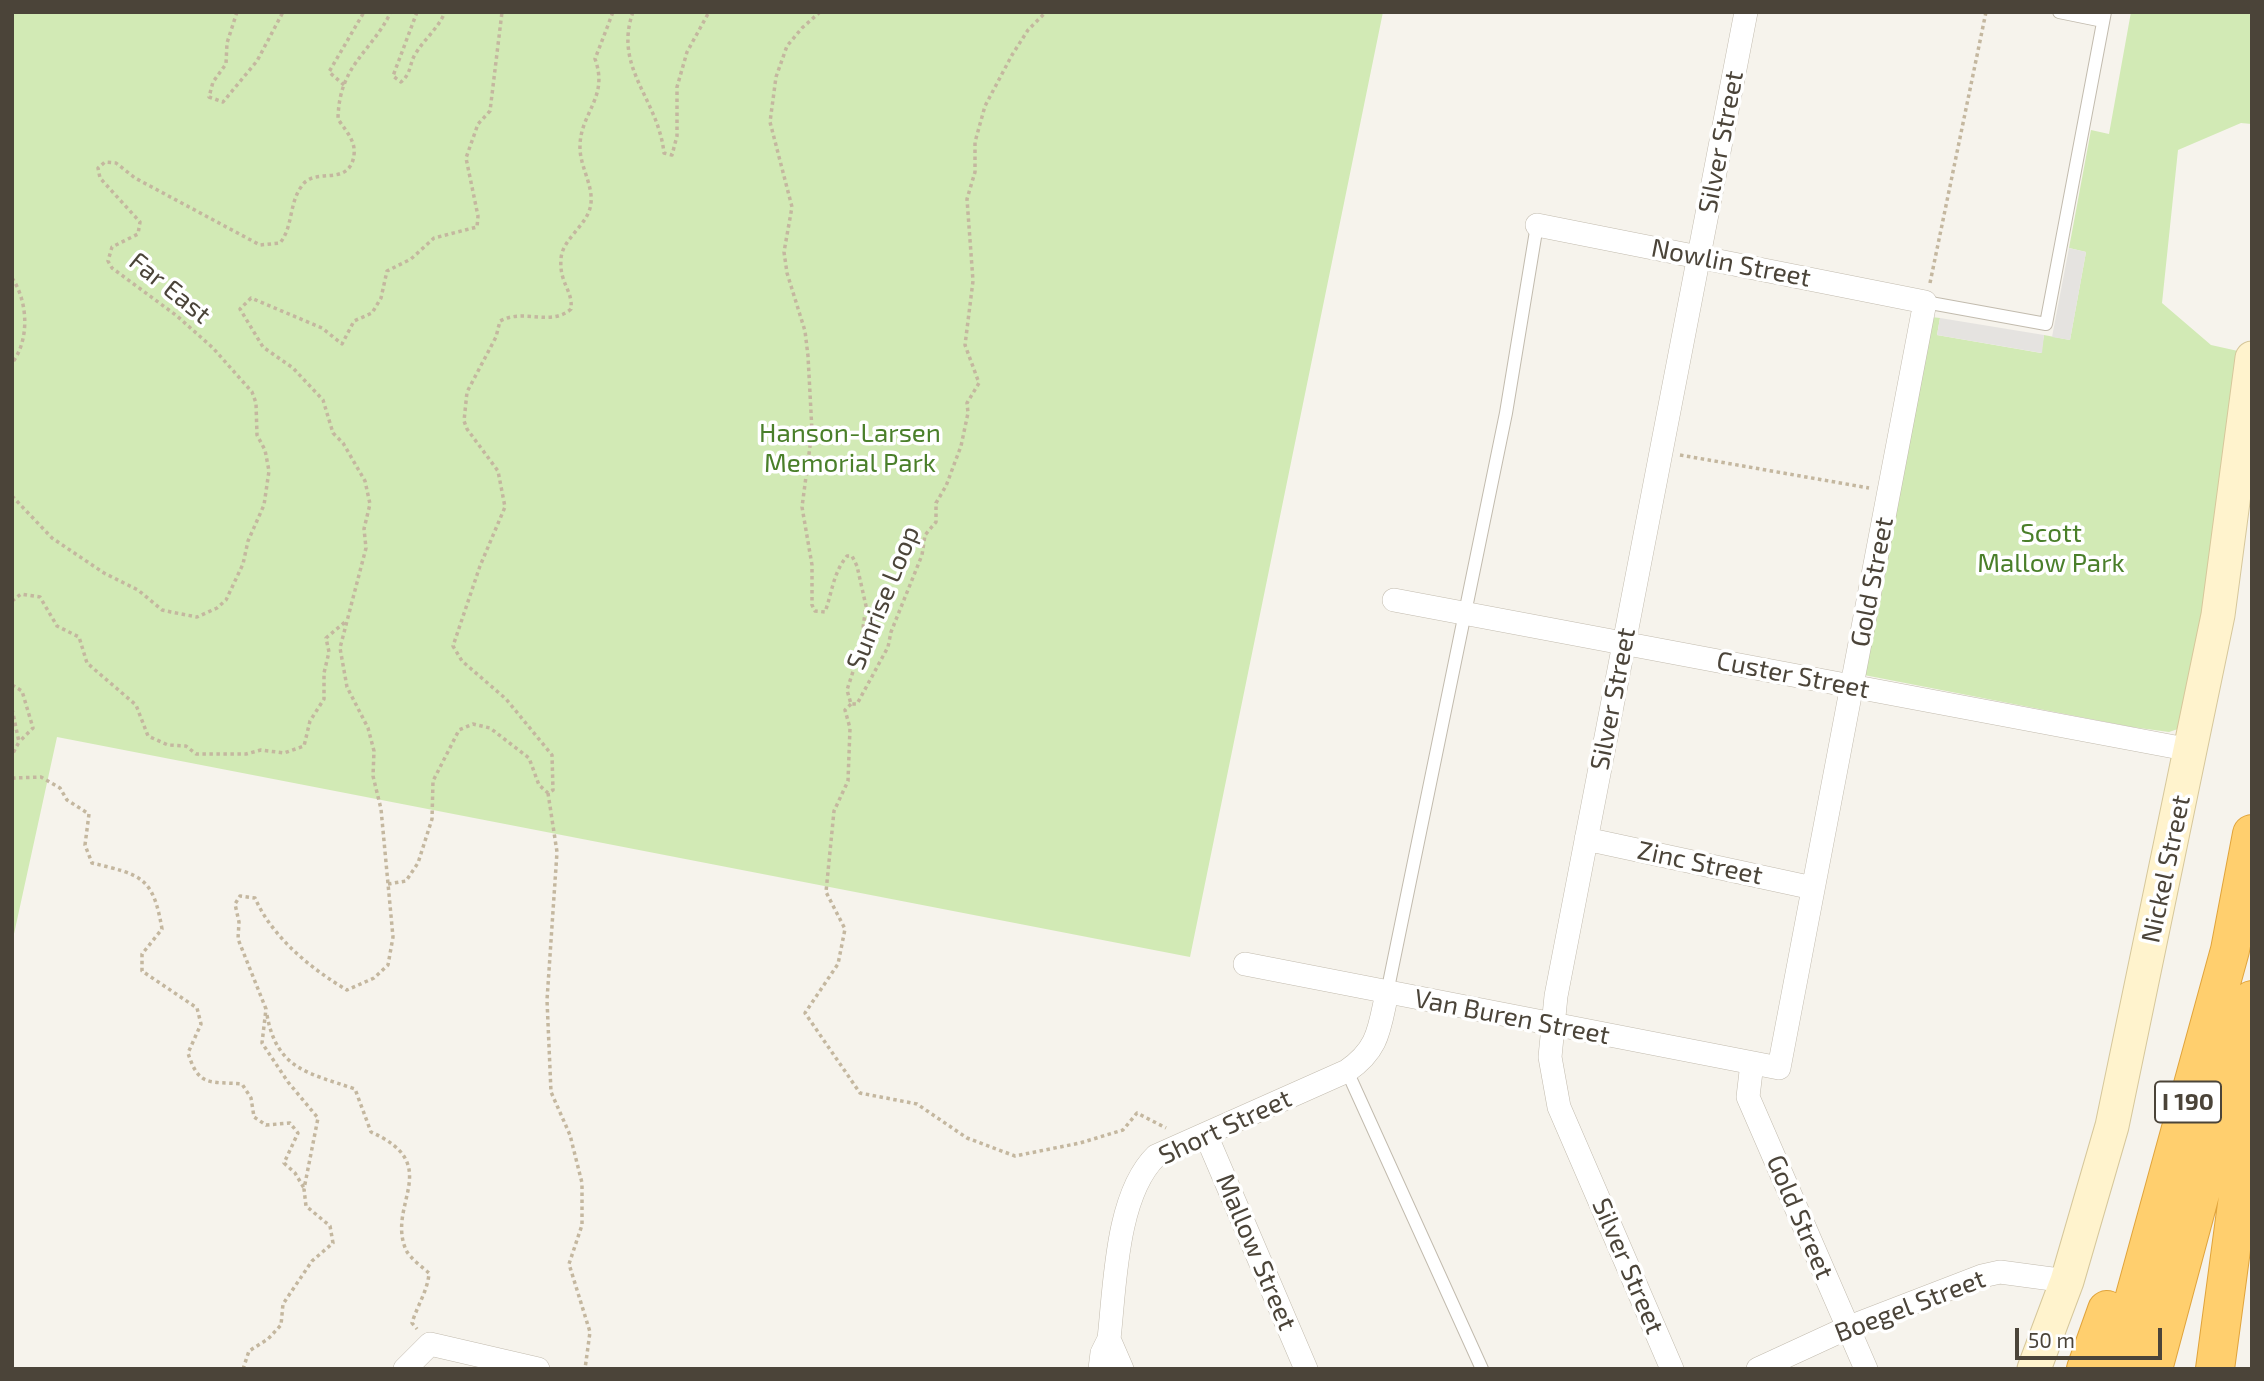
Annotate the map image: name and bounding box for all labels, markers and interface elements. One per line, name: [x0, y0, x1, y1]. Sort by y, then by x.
street label: Silver Street: [1692, 68, 1750, 216]
street label: Nowlin Street: [1649, 232, 1813, 294]
street label: Far East: [123, 246, 217, 330]
park label: Hanson-Larsen Memorial Park: [759, 417, 941, 478]
street label: Gold Street: [1844, 514, 1900, 650]
park label: Scott Mallow Park: [1977, 517, 2125, 578]
street label: Sunrise Loop: [840, 522, 926, 674]
street label: Silver Street: [1584, 625, 1642, 773]
street label: Custer Street: [1714, 645, 1872, 705]
street label: Nickel Street: [2135, 792, 2197, 946]
street label: Zinc Street: [1635, 835, 1765, 891]
street label: Van Buren Street: [1412, 983, 1612, 1051]
road number: I 190: [2155, 1082, 2221, 1122]
street label: Short Street: [1154, 1083, 1296, 1171]
street label: Gold Street: [1760, 1150, 1840, 1284]
street label: Mallow Street: [1209, 1169, 1303, 1335]
street label: Silver Street: [1585, 1194, 1671, 1338]
street label: Boegel Street: [1830, 1263, 1990, 1349]
scale bar: [2019, 1314, 2166, 1358]
text: 50 m: [2028, 1327, 2075, 1352]

